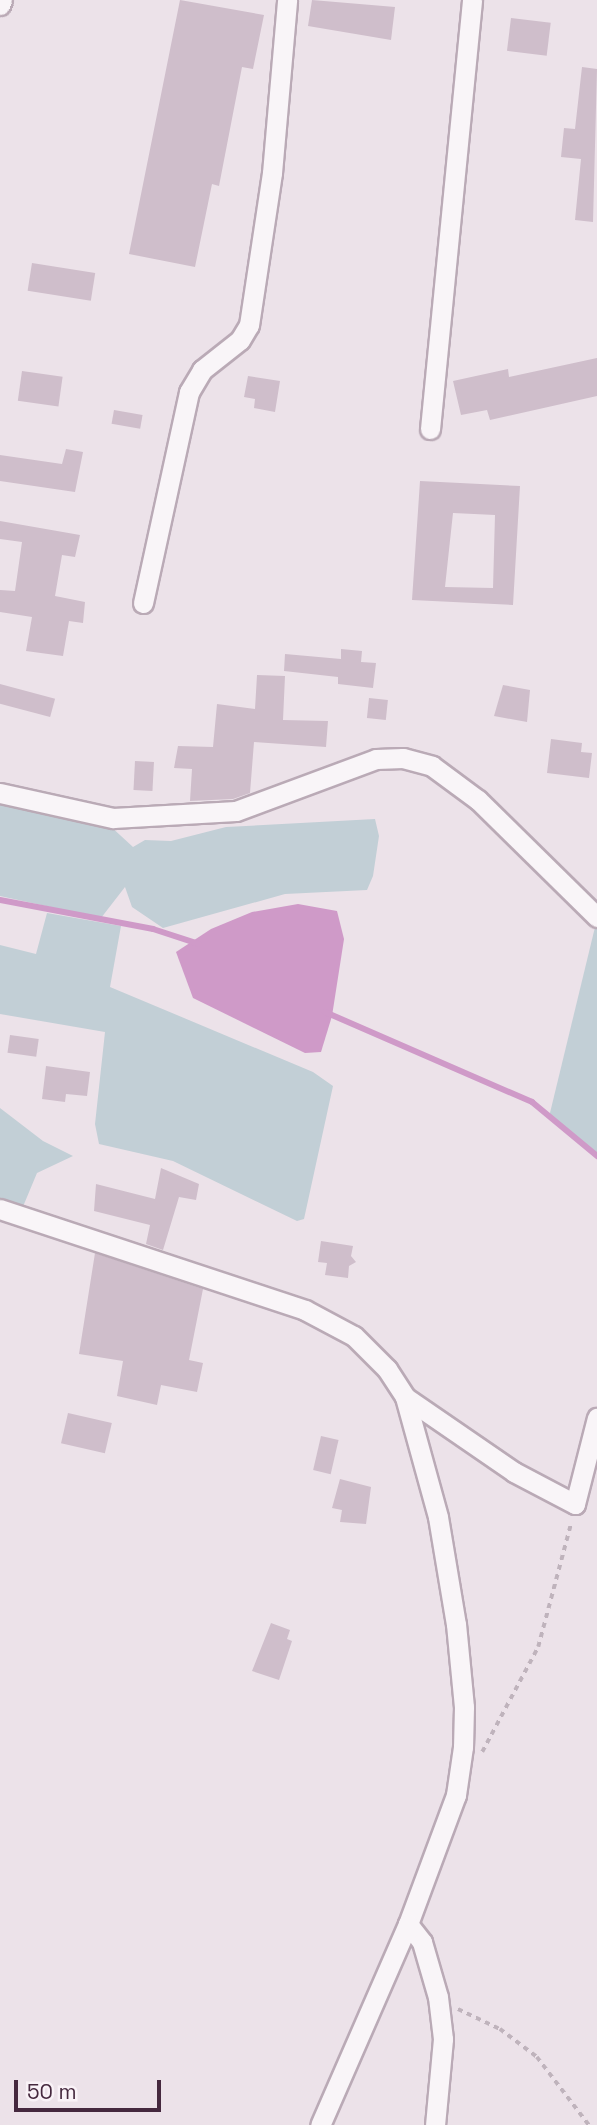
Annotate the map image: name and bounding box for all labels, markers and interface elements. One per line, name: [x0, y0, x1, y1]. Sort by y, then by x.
scale bar: [18, 2066, 164, 2110]
text: 50 m: [27, 2078, 77, 2105]

